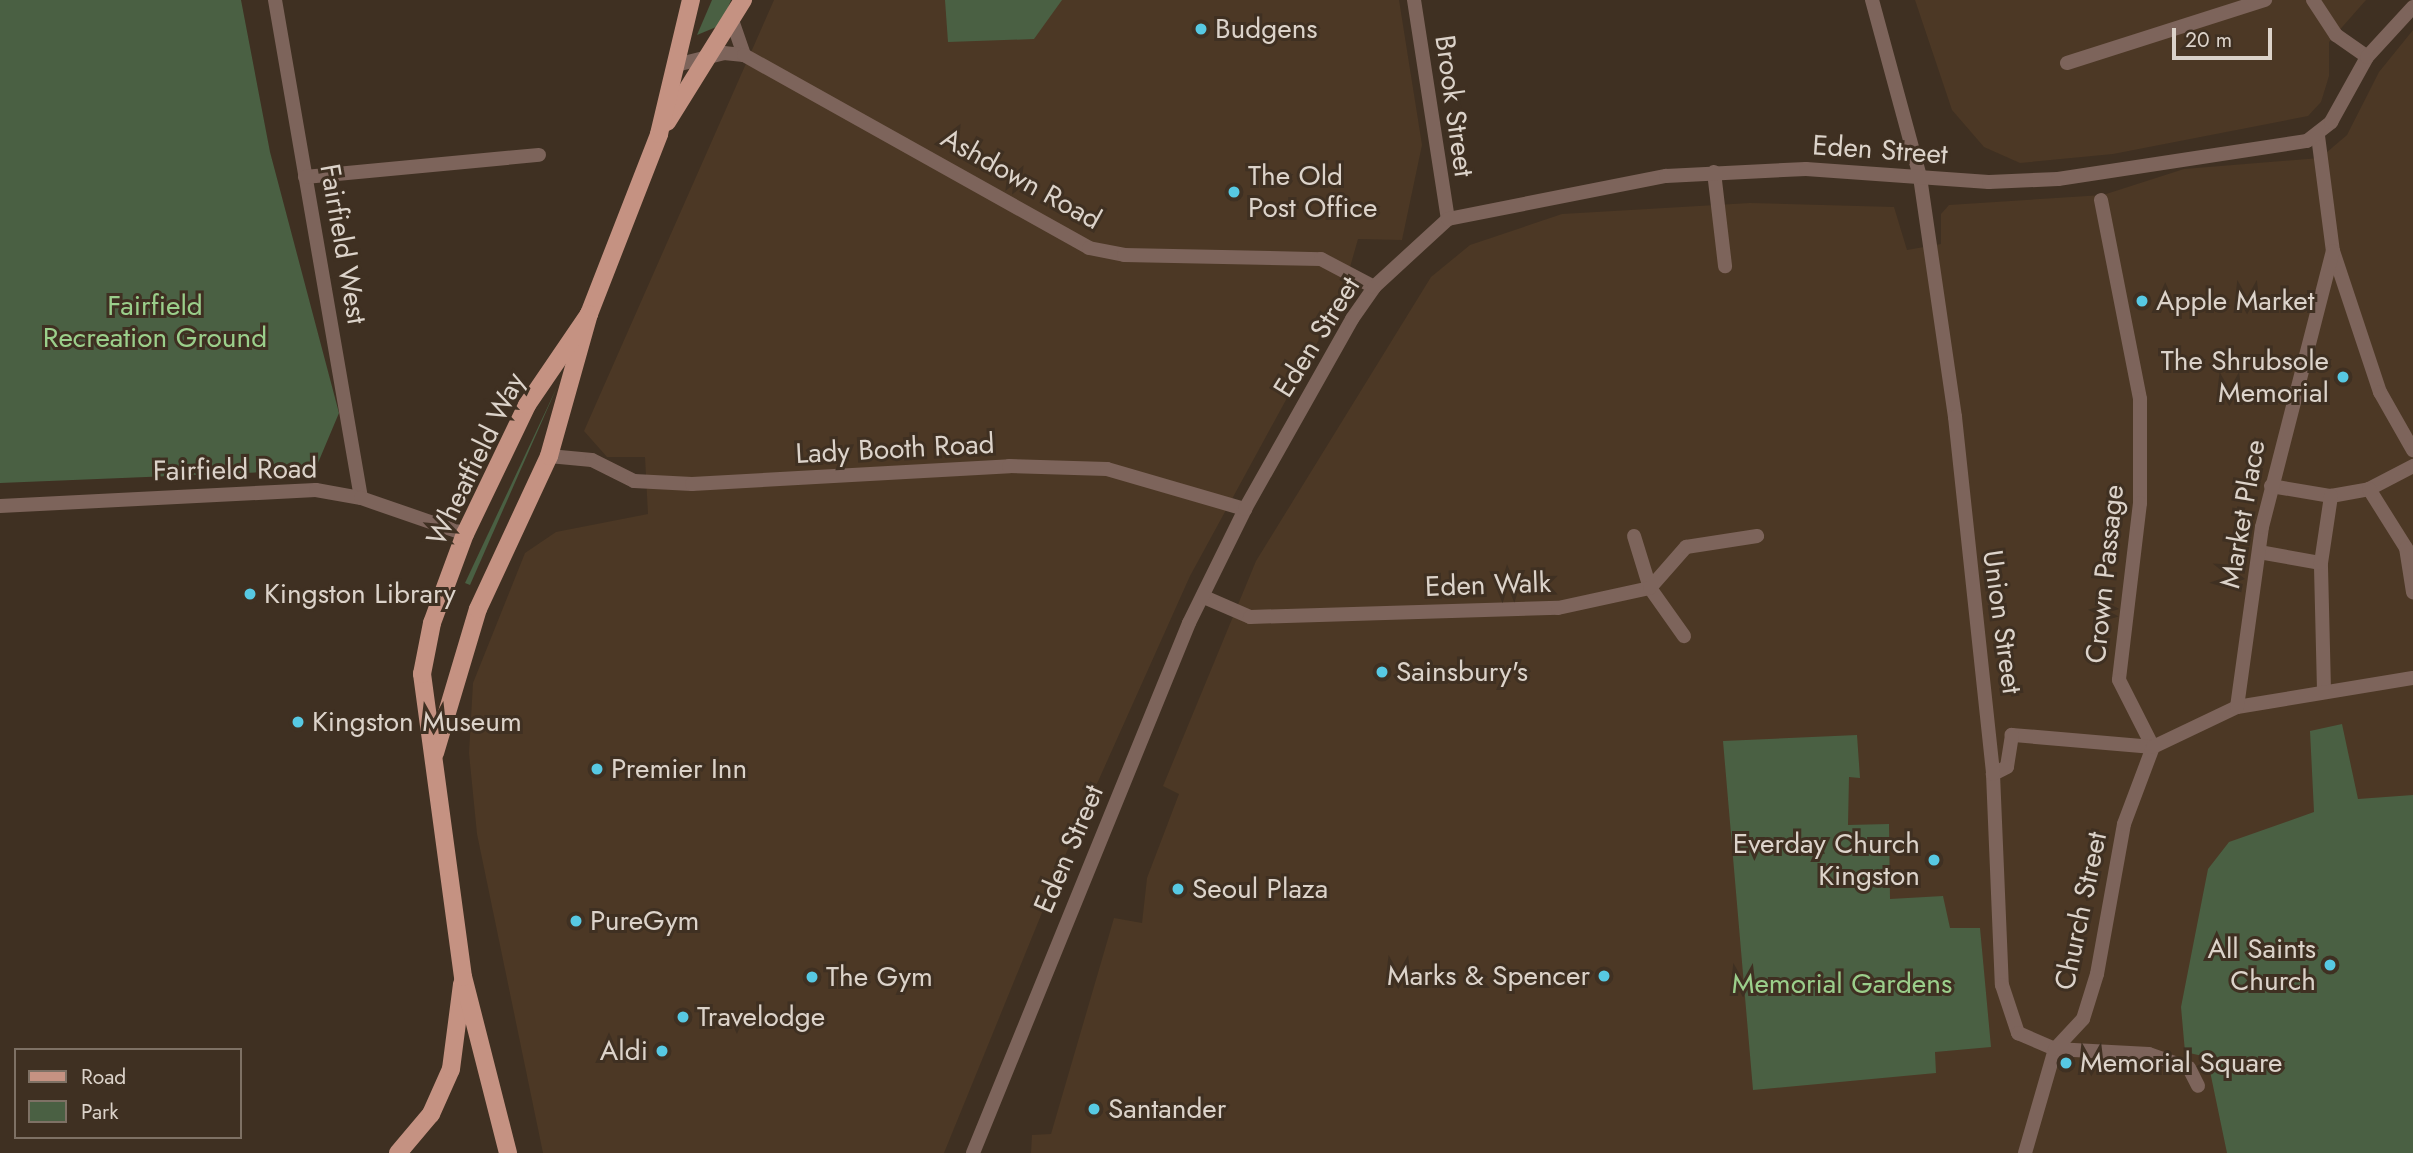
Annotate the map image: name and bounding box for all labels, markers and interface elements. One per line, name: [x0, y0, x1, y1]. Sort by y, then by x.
place label: Budgens: [1215, 12, 1318, 46]
scale bar: [2175, 14, 2275, 58]
marker: Budgens: [1193, 21, 1209, 37]
text: 20 m: [2185, 25, 2232, 55]
street label: Brook Street: [1427, 33, 1481, 179]
street label: Ashdown Road: [935, 121, 1107, 237]
street label: Eden Street: [1811, 129, 1949, 171]
place label: The Old Post Office: [1248, 159, 1377, 225]
street label: Fairfield West: [312, 161, 374, 327]
marker: The Old Post Office: [1226, 184, 1242, 200]
street label: Eden Street: [1267, 271, 1367, 403]
place label: Apple Market: [2156, 284, 2314, 318]
park label: Fairfield Recreation Ground: [43, 289, 267, 355]
marker: Apple Market: [2134, 293, 2150, 309]
place label: The Shrubsole Memorial: [2161, 344, 2329, 410]
street label: Wheatfield Way: [420, 367, 532, 551]
marker: The Shrubsole Memorial: [2335, 369, 2351, 385]
street label: Lady Booth Road: [795, 427, 995, 471]
street label: Market Place: [2213, 437, 2273, 591]
street label: Fairfield Road: [153, 452, 317, 488]
street label: Crown Passage: [2079, 483, 2131, 665]
street label: Union Street: [1975, 548, 2029, 696]
street label: Eden Walk: [1424, 566, 1552, 604]
place label: Kingston Library: [264, 577, 456, 611]
marker: Kingston Library: [242, 586, 258, 602]
place label: Sainsbury's: [1396, 655, 1528, 689]
marker: Sainsbury's: [1374, 664, 1390, 680]
place label: Kingston Museum: [312, 705, 522, 739]
marker: Kingston Museum: [290, 714, 306, 730]
place label: Premier Inn: [611, 752, 747, 786]
marker: Premier Inn: [589, 761, 605, 777]
street label: Eden Street: [1027, 780, 1111, 918]
place label: Everday Church Kingston: [1733, 827, 1920, 893]
street label: Church Street: [2048, 829, 2114, 993]
marker: Everday Church Kingston: [1926, 852, 1942, 868]
place label: Seoul Plaza: [1192, 872, 1328, 906]
marker: Seoul Plaza: [1170, 881, 1186, 897]
place label: PureGym: [590, 904, 699, 938]
marker: PureGym: [568, 913, 584, 929]
place label: All Saints Church: [2207, 932, 2316, 998]
marker: All Saints Church: [2322, 957, 2338, 973]
place label: Marks & Spencer: [1387, 959, 1590, 993]
place label: The Gym: [826, 960, 933, 994]
park label: Memorial Gardens: [1732, 967, 1952, 1001]
marker: Marks & Spencer: [1596, 968, 1612, 984]
marker: The Gym: [804, 969, 820, 985]
place label: Travelodge: [697, 1000, 825, 1034]
marker: Travelodge: [675, 1009, 691, 1025]
place label: Aldi: [600, 1034, 648, 1068]
marker: Aldi: [654, 1043, 670, 1059]
place label: Memorial Square: [2080, 1046, 2282, 1080]
legend: [14, 1048, 242, 1139]
marker: Memorial Square: [2058, 1055, 2074, 1071]
text: Road: [81, 1062, 126, 1092]
place label: Santander: [1108, 1092, 1226, 1126]
text: Park: [81, 1097, 118, 1127]
marker: Santander: [1086, 1101, 1102, 1117]

